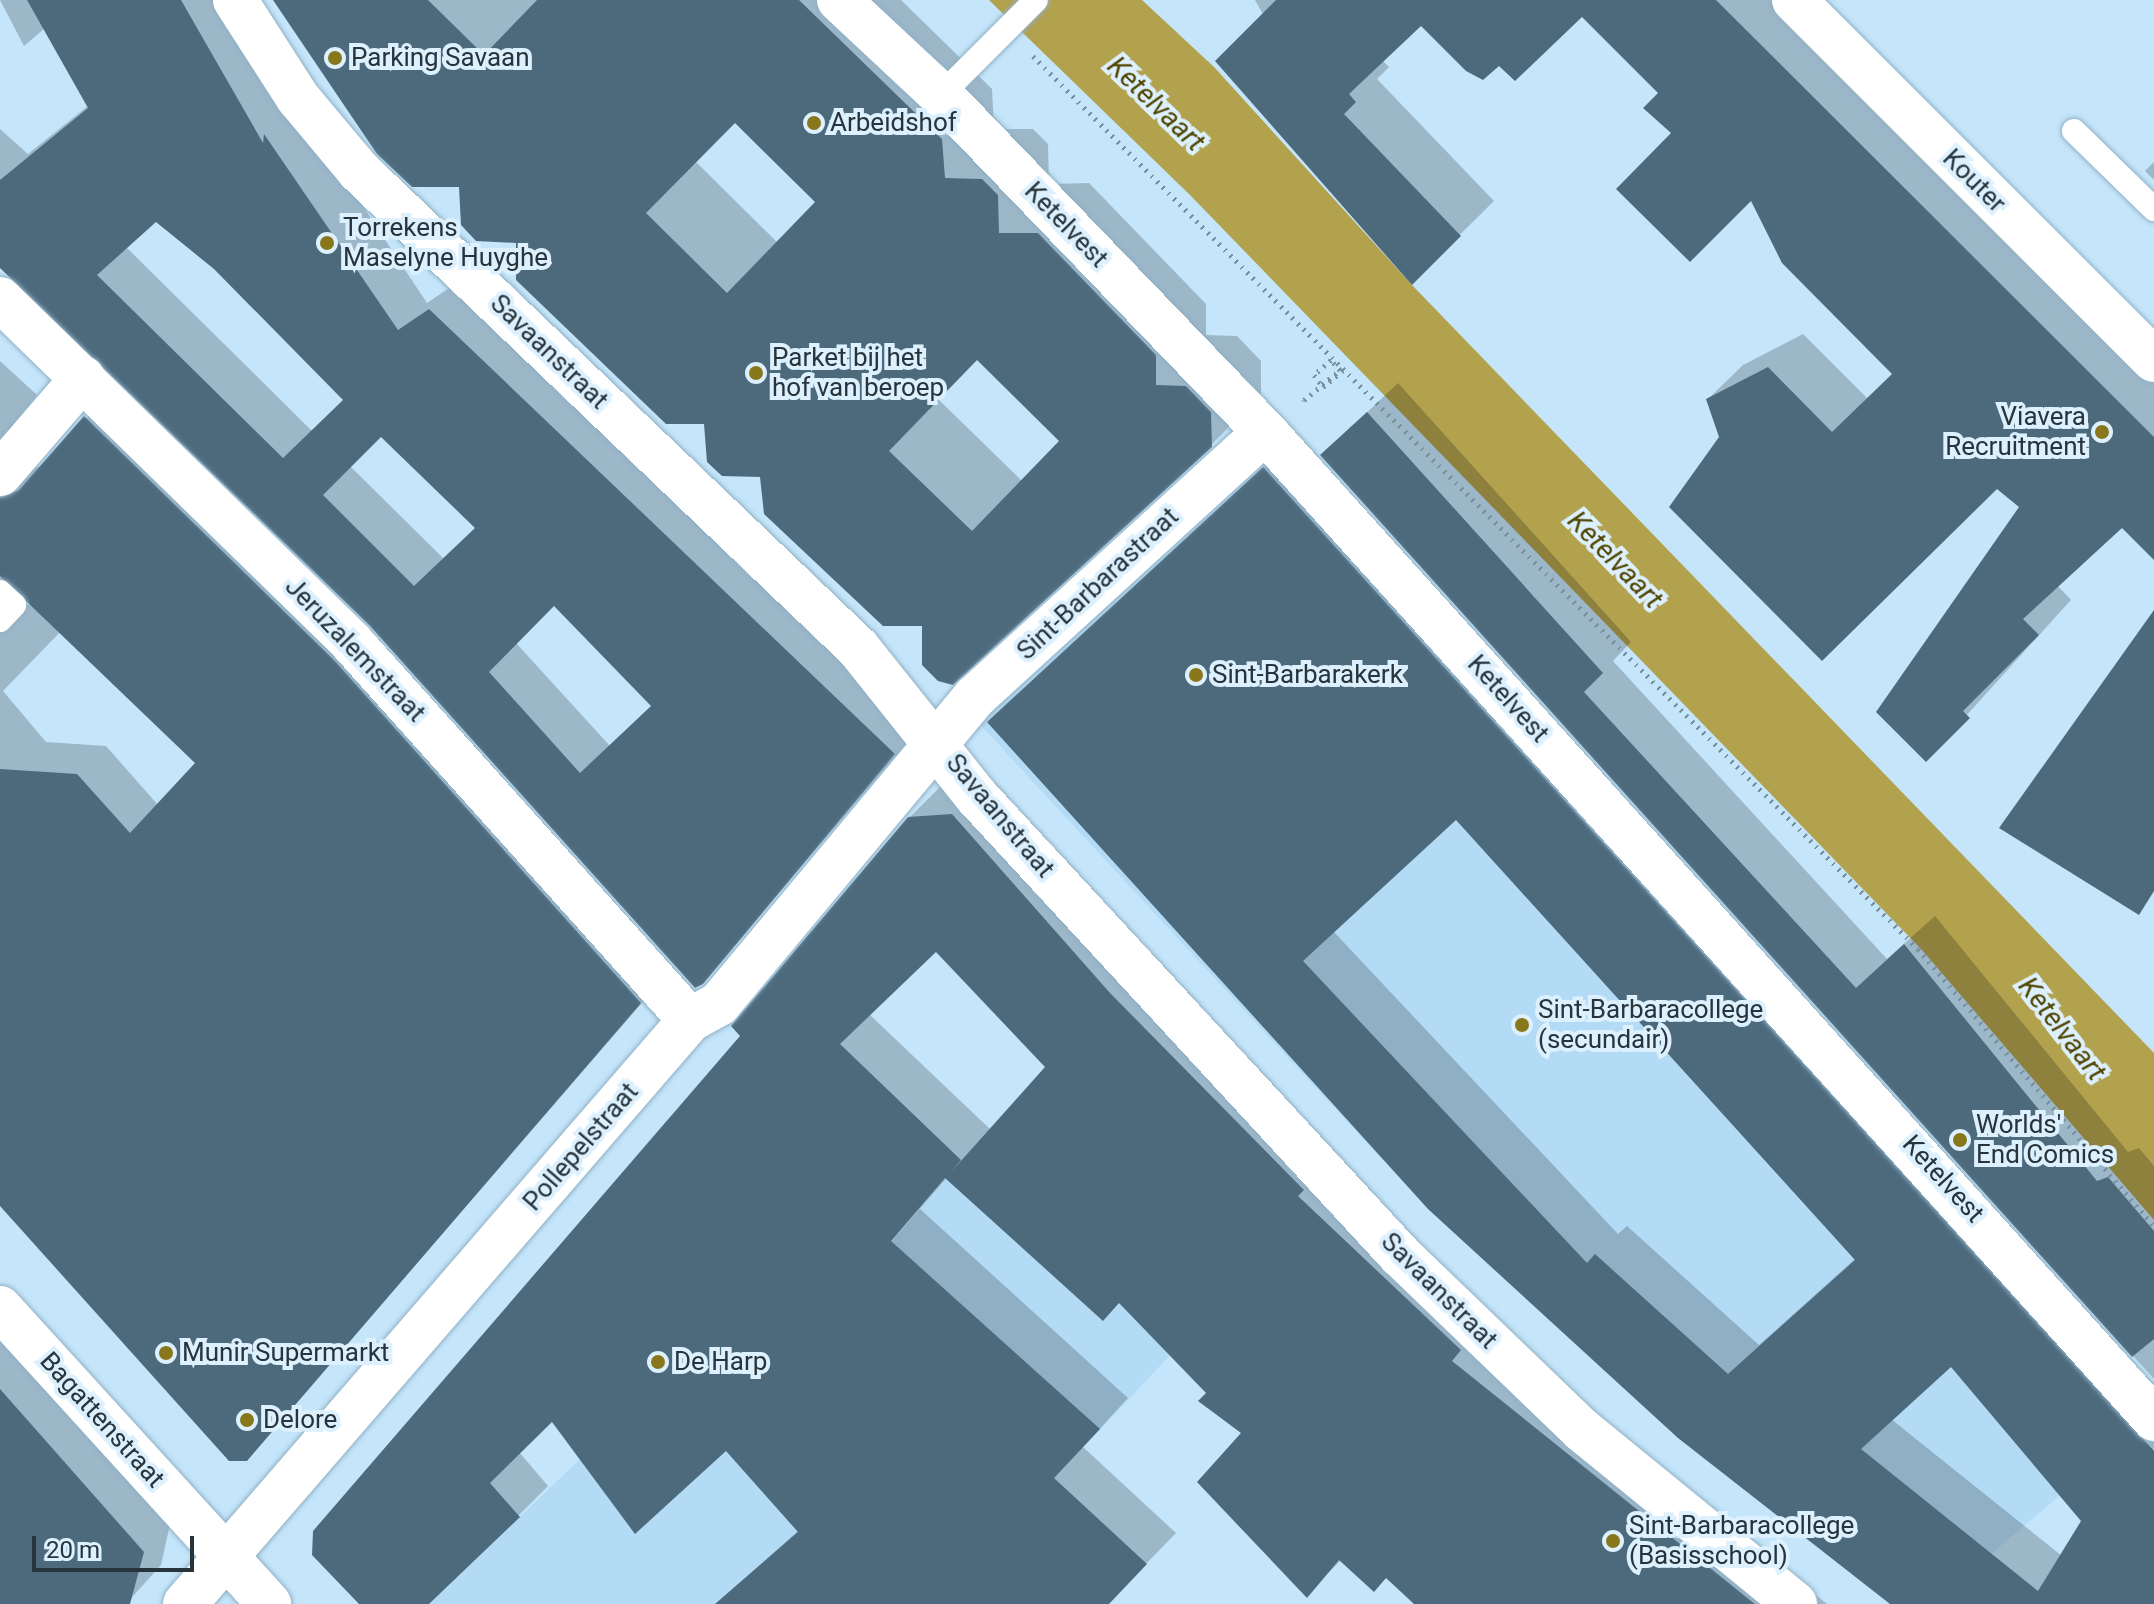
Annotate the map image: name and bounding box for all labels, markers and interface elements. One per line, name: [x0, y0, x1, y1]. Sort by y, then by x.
place label: Parking Savaan: [351, 42, 530, 74]
marker: Parking Savaan: [326, 49, 344, 67]
water label: Ketelvaart: [1100, 49, 1212, 159]
place label: Arbeidshof: [830, 107, 957, 139]
marker: Arbeidshof: [805, 114, 823, 132]
street label: Kouter: [1936, 143, 2012, 219]
street label: Ketelvest: [1018, 176, 1114, 274]
place label: Torrekens Maselyne Huyghe: [343, 212, 548, 274]
marker: Torrekens Maselyne Huyghe: [318, 234, 336, 252]
street label: Savaanstraat: [484, 288, 614, 416]
place label: Parket bij het hof van beroep: [772, 342, 944, 404]
marker: Parket bij het hof van beroep: [747, 364, 765, 382]
place label: Viavera Recruitment: [1945, 401, 2086, 462]
marker: Viavera Recruitment: [2093, 423, 2111, 441]
street label: Sint-Barbarastraat: [1011, 501, 1185, 667]
water label: Ketelvaart: [1560, 504, 1670, 616]
street label: Jeruzalemstraat: [278, 571, 432, 729]
street label: Ketelvest: [1461, 649, 1555, 749]
place label: Sint-Barbarakerk: [1212, 659, 1403, 691]
marker: Sint-Barbarakerk: [1187, 666, 1205, 684]
street label: Savaanstraat: [939, 748, 1061, 884]
water label: Ketelvaart: [2011, 970, 2113, 1088]
place label: Sint-Barbaracollege (secundair): [1538, 994, 1763, 1056]
marker: Sint-Barbaracollege (secundair): [1513, 1016, 1531, 1034]
street label: Pollepelstraat: [517, 1077, 645, 1217]
place label: Worlds' End Comics: [1976, 1109, 2114, 1170]
street label: Ketelvest: [1896, 1129, 1990, 1229]
marker: Worlds' End Comics: [1951, 1131, 1969, 1149]
street label: Savaanstraat: [1374, 1226, 1504, 1356]
place label: Munir Supermarkt: [182, 1337, 389, 1369]
marker: Munir Supermarkt: [157, 1344, 175, 1362]
street label: Bagattenstraat: [33, 1346, 171, 1494]
place label: De Harp: [674, 1346, 767, 1378]
marker: De Harp: [649, 1353, 667, 1371]
place label: Delore: [263, 1404, 337, 1436]
marker: Delore: [238, 1411, 256, 1429]
place label: Sint-Barbaracollege (Basisschool): [1629, 1510, 1854, 1572]
scale bar: [36, 1520, 198, 1570]
marker: Sint-Barbaracollege (Basisschool): [1604, 1532, 1622, 1550]
text: 20 m: [46, 1536, 100, 1564]

